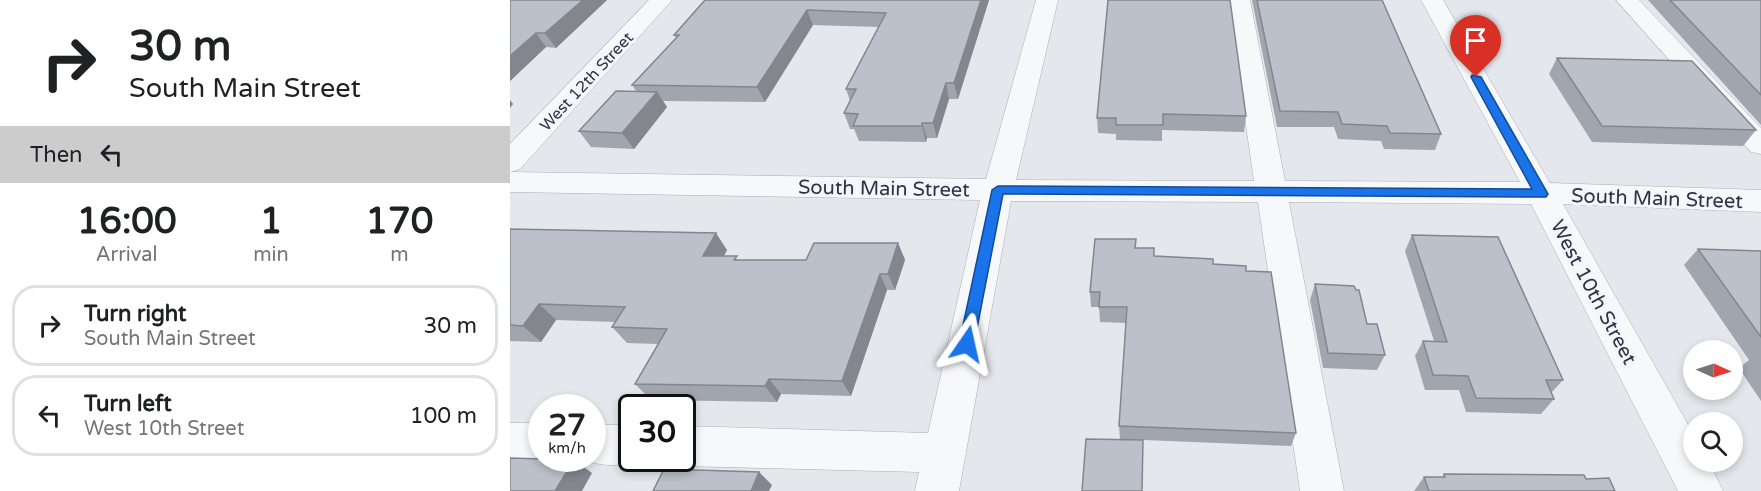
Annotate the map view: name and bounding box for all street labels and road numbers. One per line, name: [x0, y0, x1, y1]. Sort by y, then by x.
street label: West 12th Street: [536, 28, 638, 135]
street label: South Main Street: [798, 176, 970, 203]
street label: South Main Street: [1571, 184, 1744, 214]
street label: West 10th Street: [1545, 216, 1642, 369]

